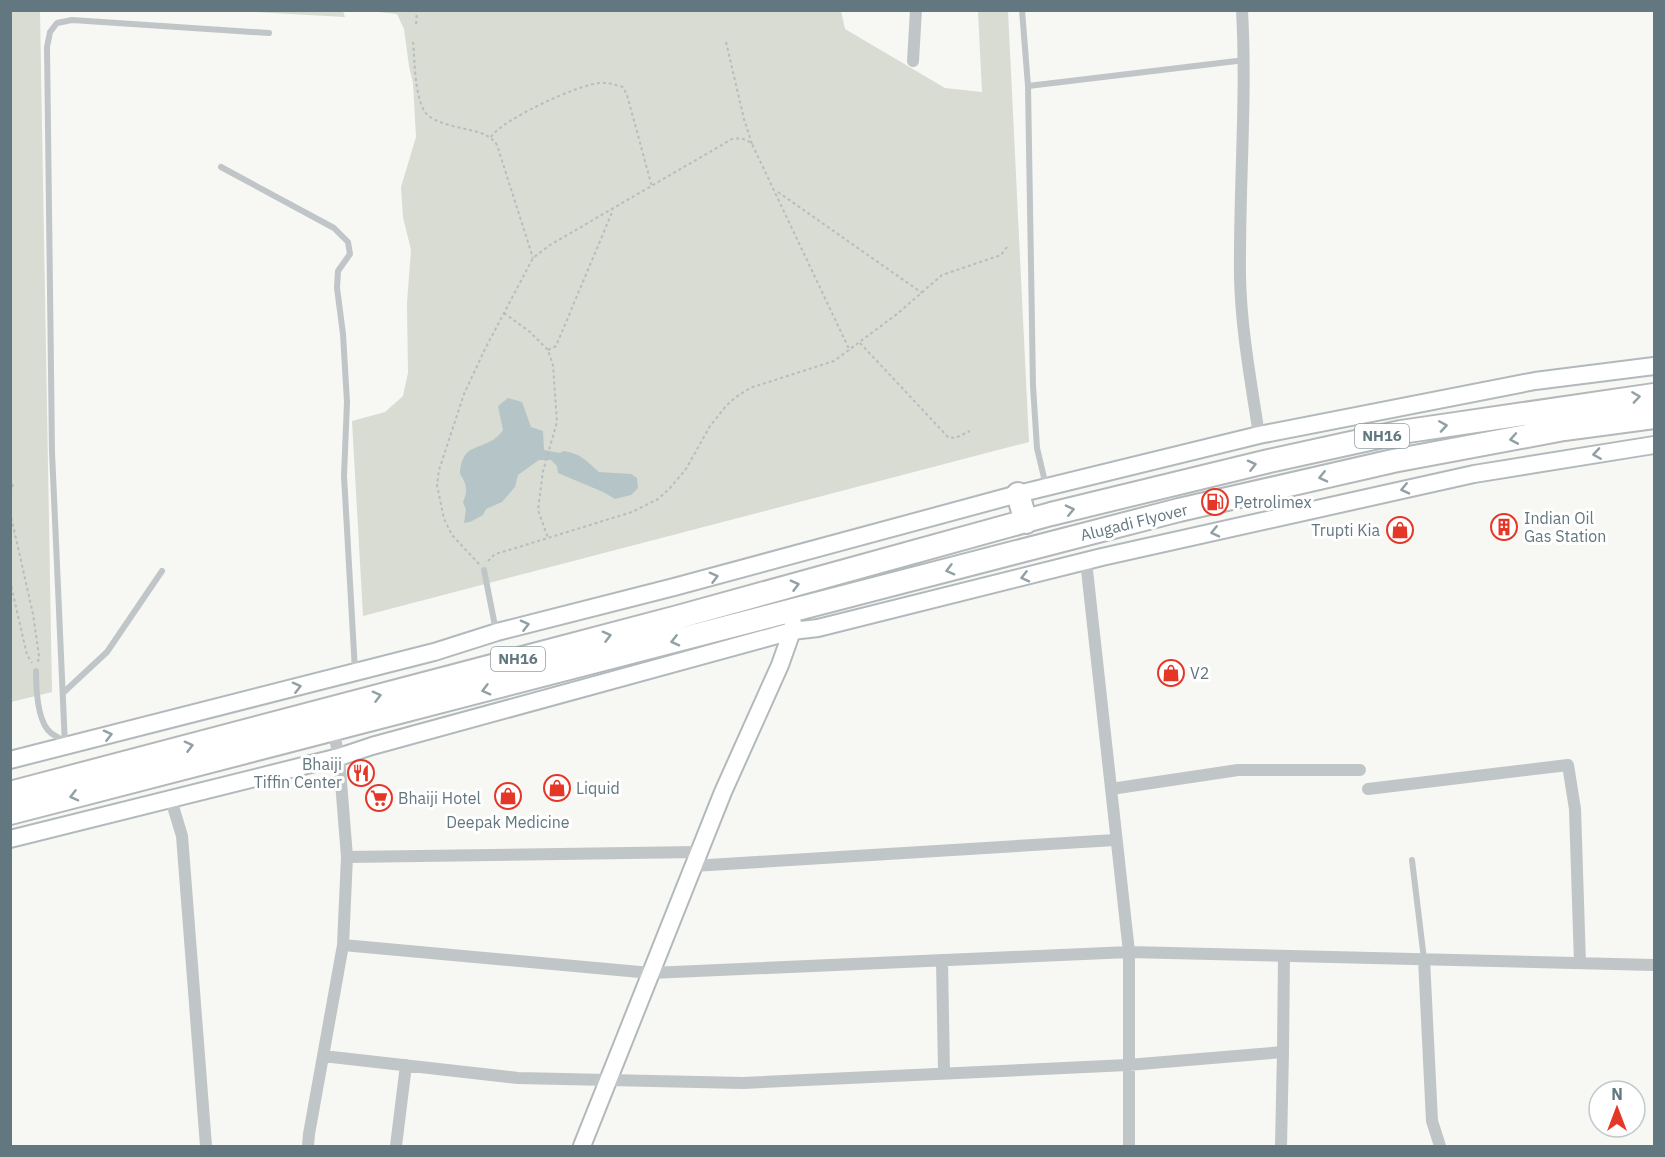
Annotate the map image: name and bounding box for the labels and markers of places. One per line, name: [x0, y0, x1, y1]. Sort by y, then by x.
fuel station icon: Petrolimex: [1200, 487, 1230, 517]
place label: Petrolimex: [1234, 492, 1312, 512]
place label: Indian Oil Gas Station: [1524, 508, 1606, 546]
building icon: Indian Oil Gas Station: [1489, 512, 1519, 542]
shop icon: Trupti Kia: [1385, 515, 1415, 545]
place label: Trupti Kia: [1311, 520, 1380, 540]
shop icon: V2: [1156, 658, 1186, 688]
place label: V2: [1190, 663, 1209, 683]
place label: Bhaiji Tiffin Center: [254, 754, 342, 792]
restaurant icon: Bhaiji Tiffin Center: [346, 758, 376, 788]
shop icon: Liquid: [542, 773, 572, 803]
place label: Liquid: [576, 778, 620, 798]
shop icon: Deepak Medicine: [493, 781, 523, 811]
supermarket icon: Bhaiji Hotel: [364, 783, 394, 813]
place label: Bhaiji Hotel: [398, 788, 481, 808]
place label: Deepak Medicine: [446, 812, 570, 832]

